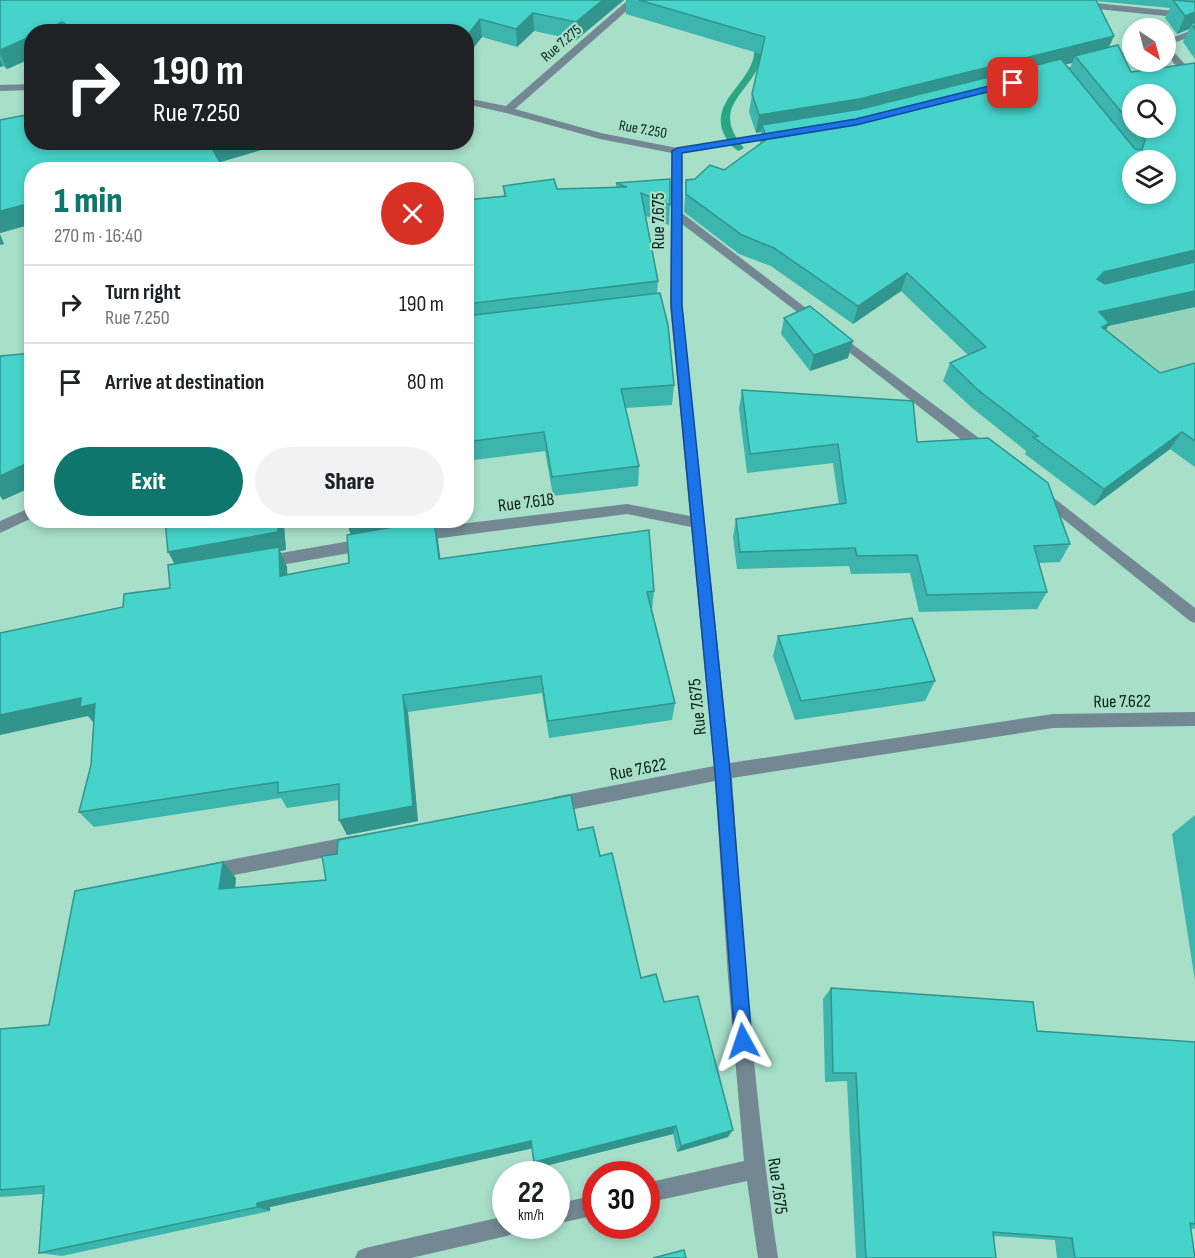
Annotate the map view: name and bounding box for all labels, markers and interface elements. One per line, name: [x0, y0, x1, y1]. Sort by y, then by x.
north arrow: [1122, 18, 1176, 72]
map controls: [1122, 18, 1176, 204]
street label: Rue 7.275: [537, 21, 586, 66]
text: 190 m: [153, 46, 244, 97]
icon: right: [54, 48, 132, 126]
pin: [987, 57, 1038, 108]
icon: arrive: [996, 66, 1029, 99]
button: search: [1122, 84, 1176, 138]
text: Rue 7.250: [153, 97, 240, 129]
street label: Rue 7.250: [617, 116, 668, 143]
button: layers: [1122, 150, 1176, 204]
text: 1 min: [54, 180, 122, 223]
button: close: [381, 182, 444, 245]
street label: Rue 7.675: [648, 193, 669, 249]
text: 270 m · 16:40: [54, 224, 142, 248]
text: Turn right: [105, 279, 181, 306]
icon: right: [54, 288, 87, 321]
text: 190 m: [399, 291, 444, 318]
text: Rue 7.250: [105, 306, 170, 330]
icon: arrive: [54, 366, 87, 399]
text: Arrive at destination: [105, 369, 264, 396]
text: 80 m: [407, 369, 444, 396]
button: Exit: [54, 447, 243, 516]
button: Share: [255, 447, 444, 516]
street label: Rue 7.618: [497, 489, 556, 516]
street label: Rue 7.675: [684, 678, 711, 736]
street label: Rue 7.622: [1093, 691, 1151, 712]
street label: Rue 7.622: [608, 754, 668, 785]
position arrow: [711, 1009, 775, 1073]
street label: Rue 7.675: [763, 1156, 792, 1216]
speed limit sign: 30: [582, 1161, 660, 1239]
text: 22: [518, 1175, 544, 1211]
text: km/h: [518, 1206, 544, 1225]

